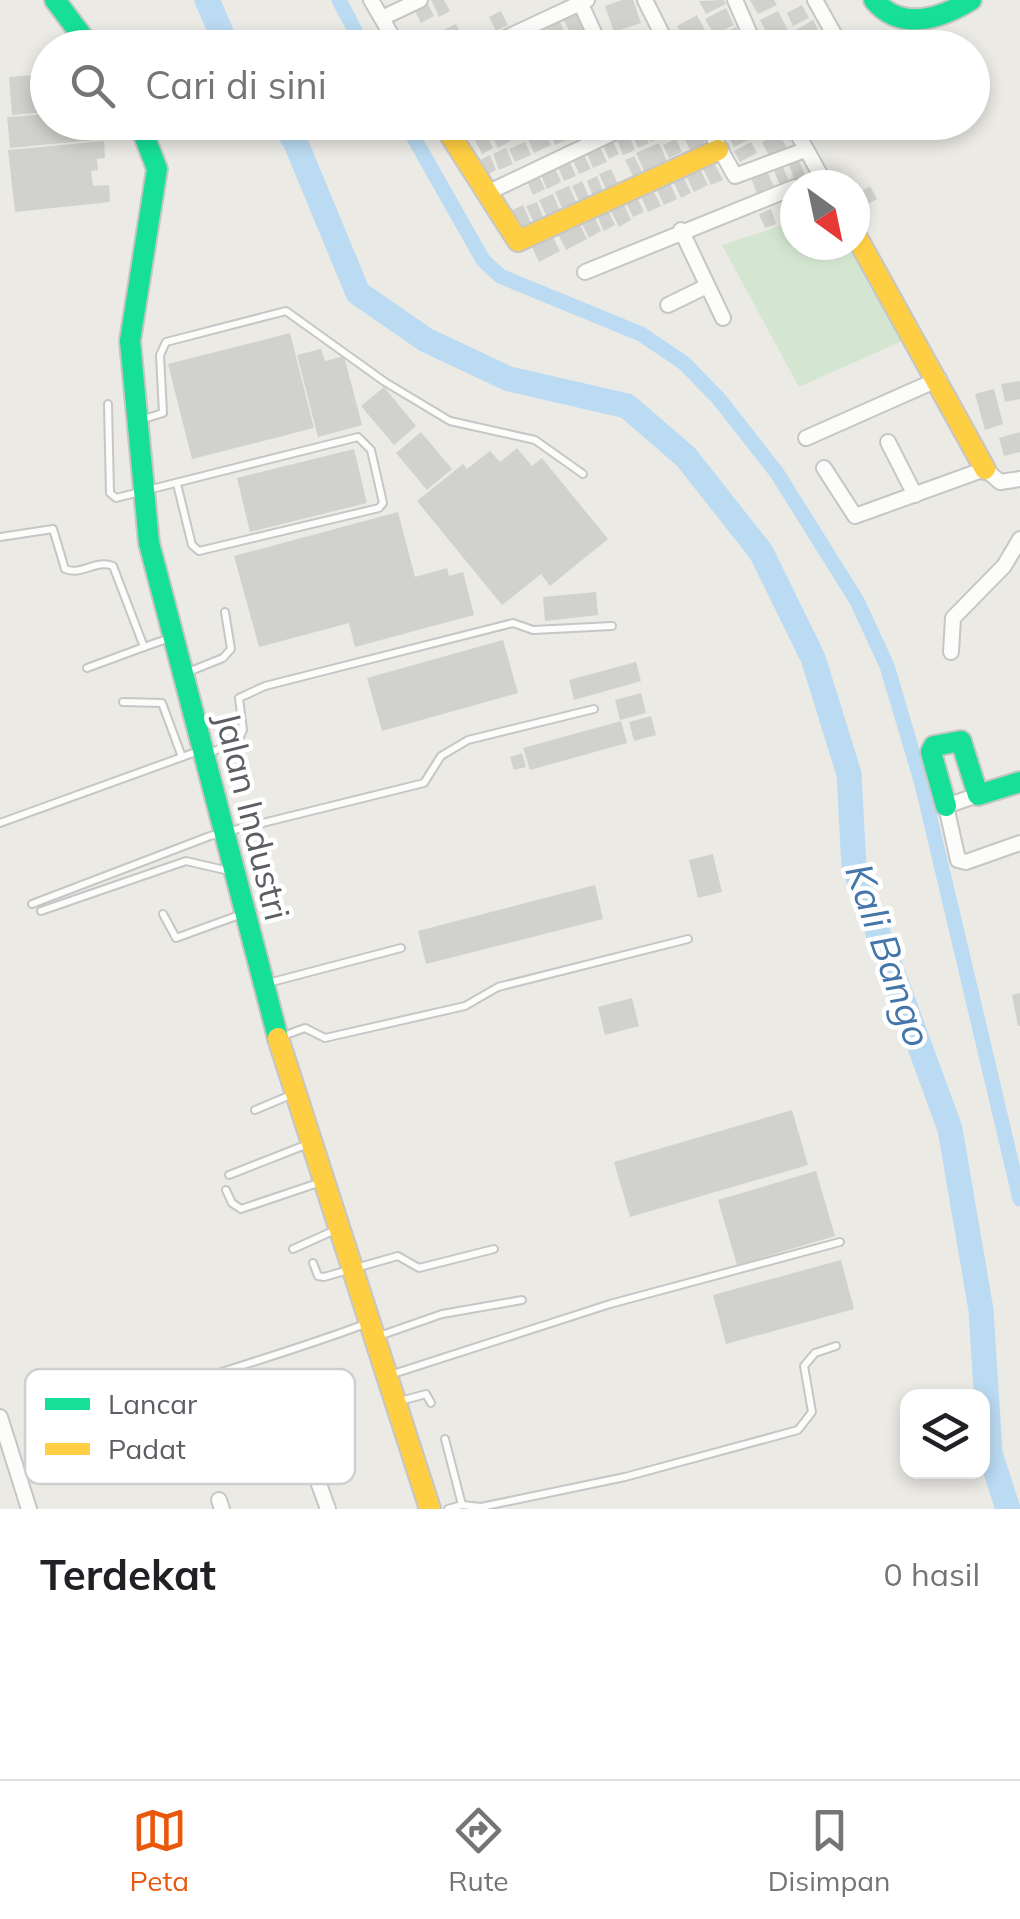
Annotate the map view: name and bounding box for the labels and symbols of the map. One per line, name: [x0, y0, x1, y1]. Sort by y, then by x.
north arrow: [780, 170, 870, 260]
street label: Jalan Industri: [206, 707, 300, 925]
water label: Kali Bango: [835, 857, 943, 1053]
legend: [25, 1369, 355, 1484]
text: Lancar: [108, 1386, 198, 1421]
text: Padat: [108, 1431, 186, 1466]

